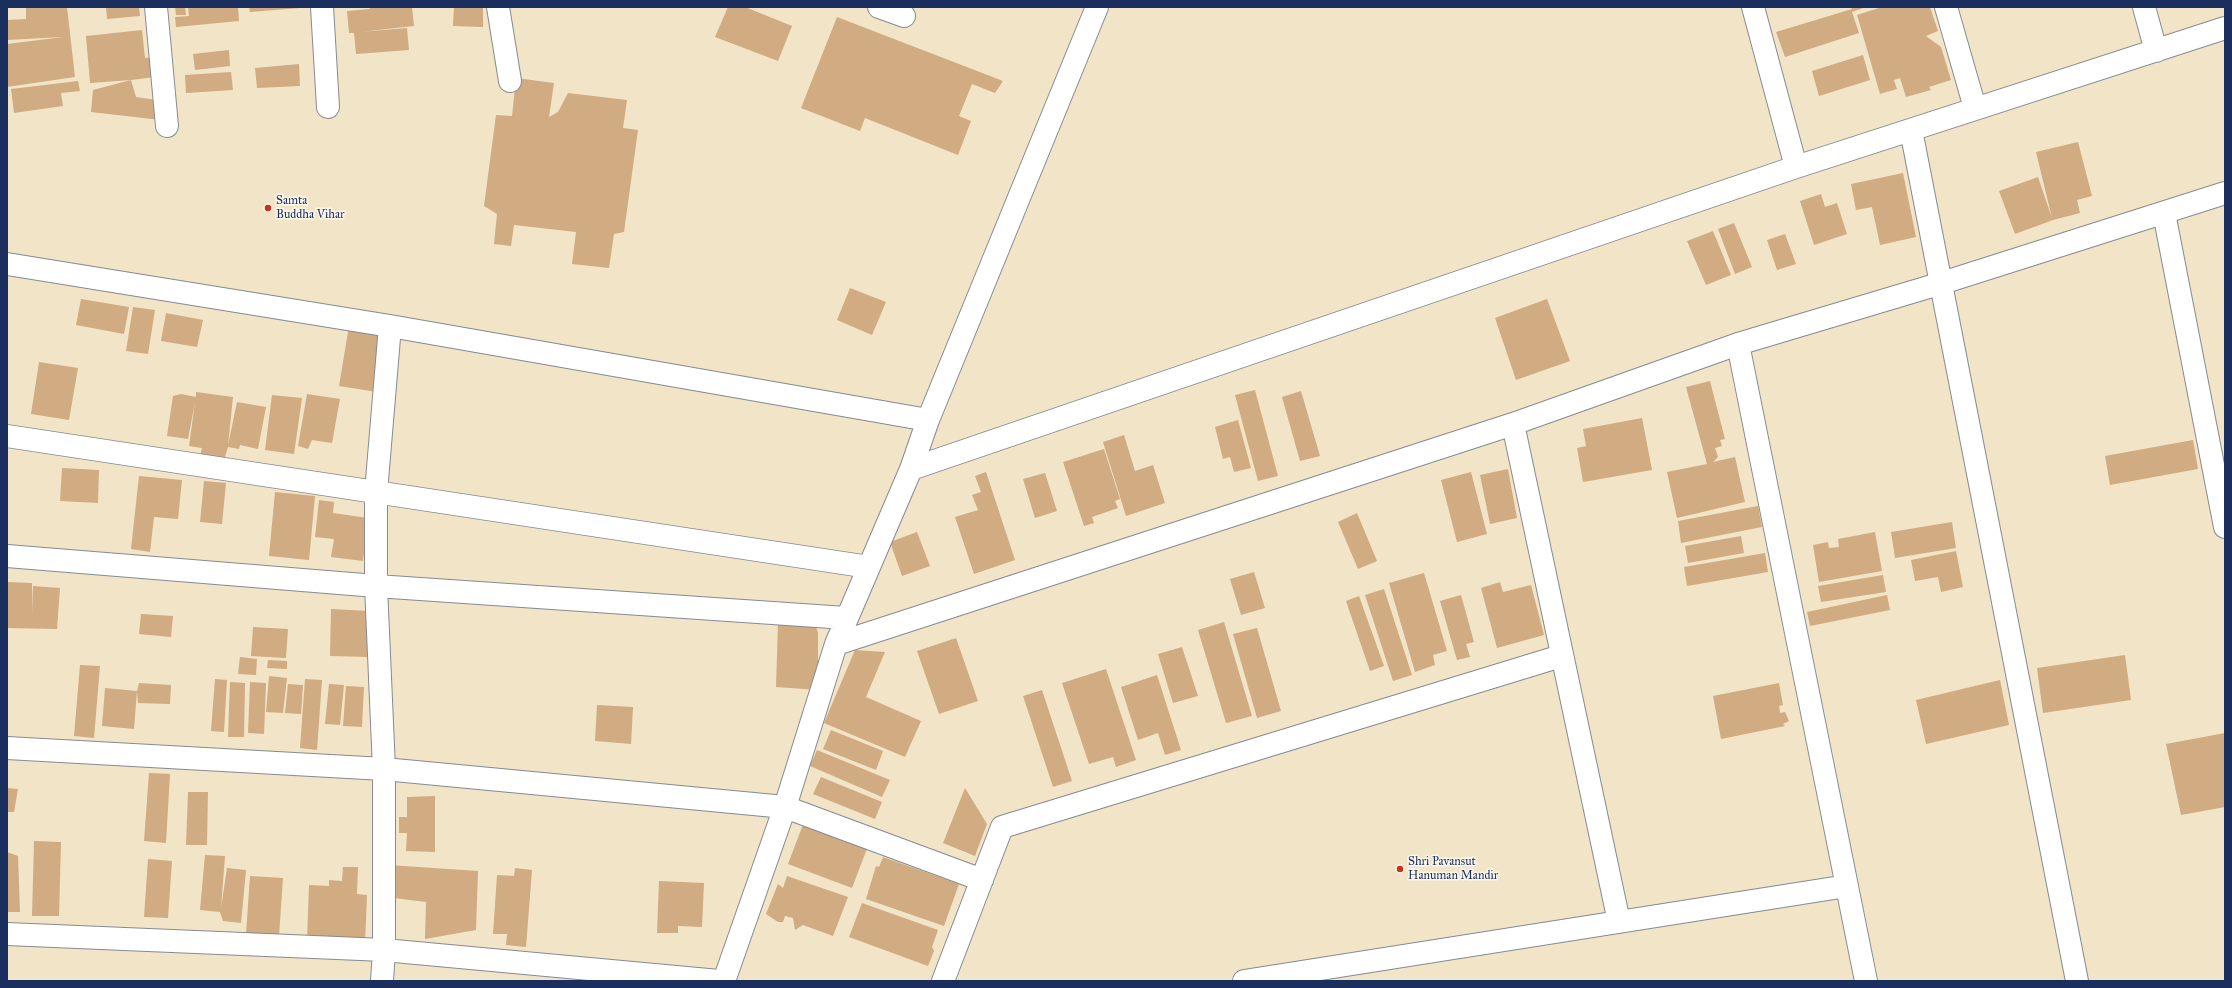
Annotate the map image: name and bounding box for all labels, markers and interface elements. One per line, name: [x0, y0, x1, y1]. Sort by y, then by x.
place label: Samta Buddha Vihar: [276, 194, 345, 222]
marker: Samta Buddha Vihar: [263, 203, 273, 213]
place label: Shri Pavansut Hanuman Mandir: [1408, 855, 1498, 883]
marker: Shri Pavansut Hanuman Mandir: [1395, 864, 1405, 874]

